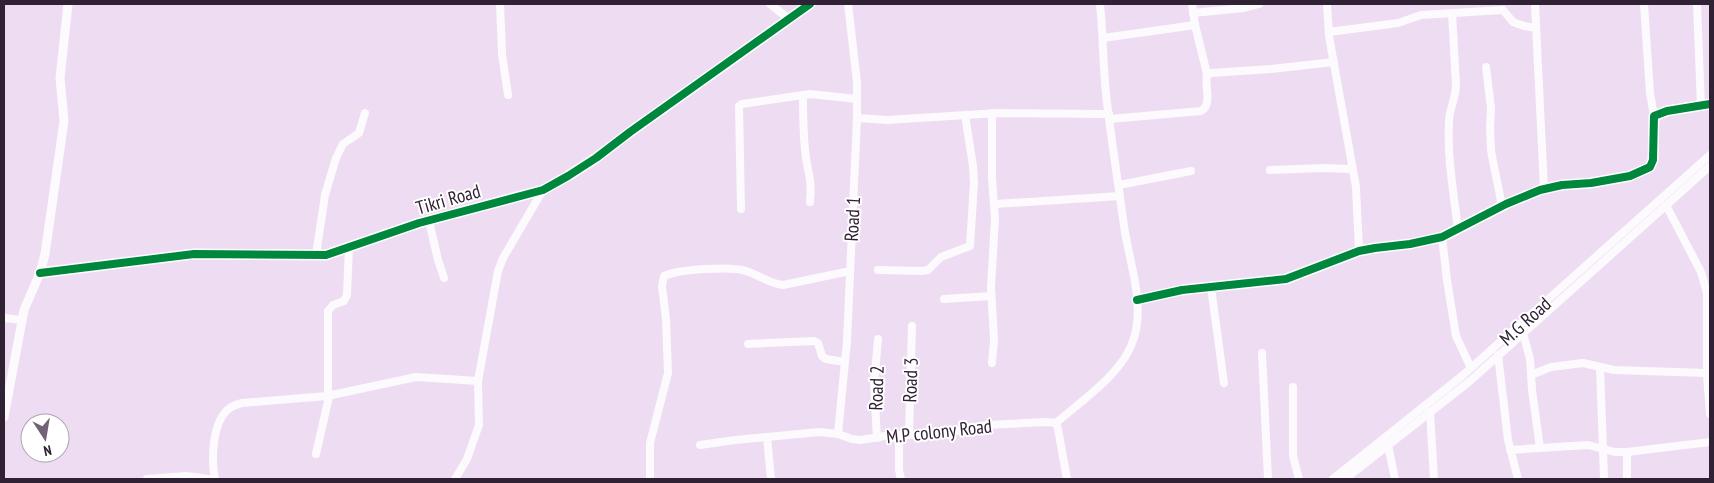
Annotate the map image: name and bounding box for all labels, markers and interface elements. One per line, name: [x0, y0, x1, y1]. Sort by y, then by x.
street label: Tikri Road: [413, 178, 483, 220]
street label: Road 1: [839, 196, 865, 242]
street label: M.G Road: [1494, 292, 1556, 350]
street label: Road 3: [897, 357, 923, 403]
street label: Road 2: [863, 365, 889, 411]
north arrow: [20, 413, 70, 463]
street label: M.P colony Road: [885, 414, 993, 448]
text: N: [42, 441, 53, 460]

